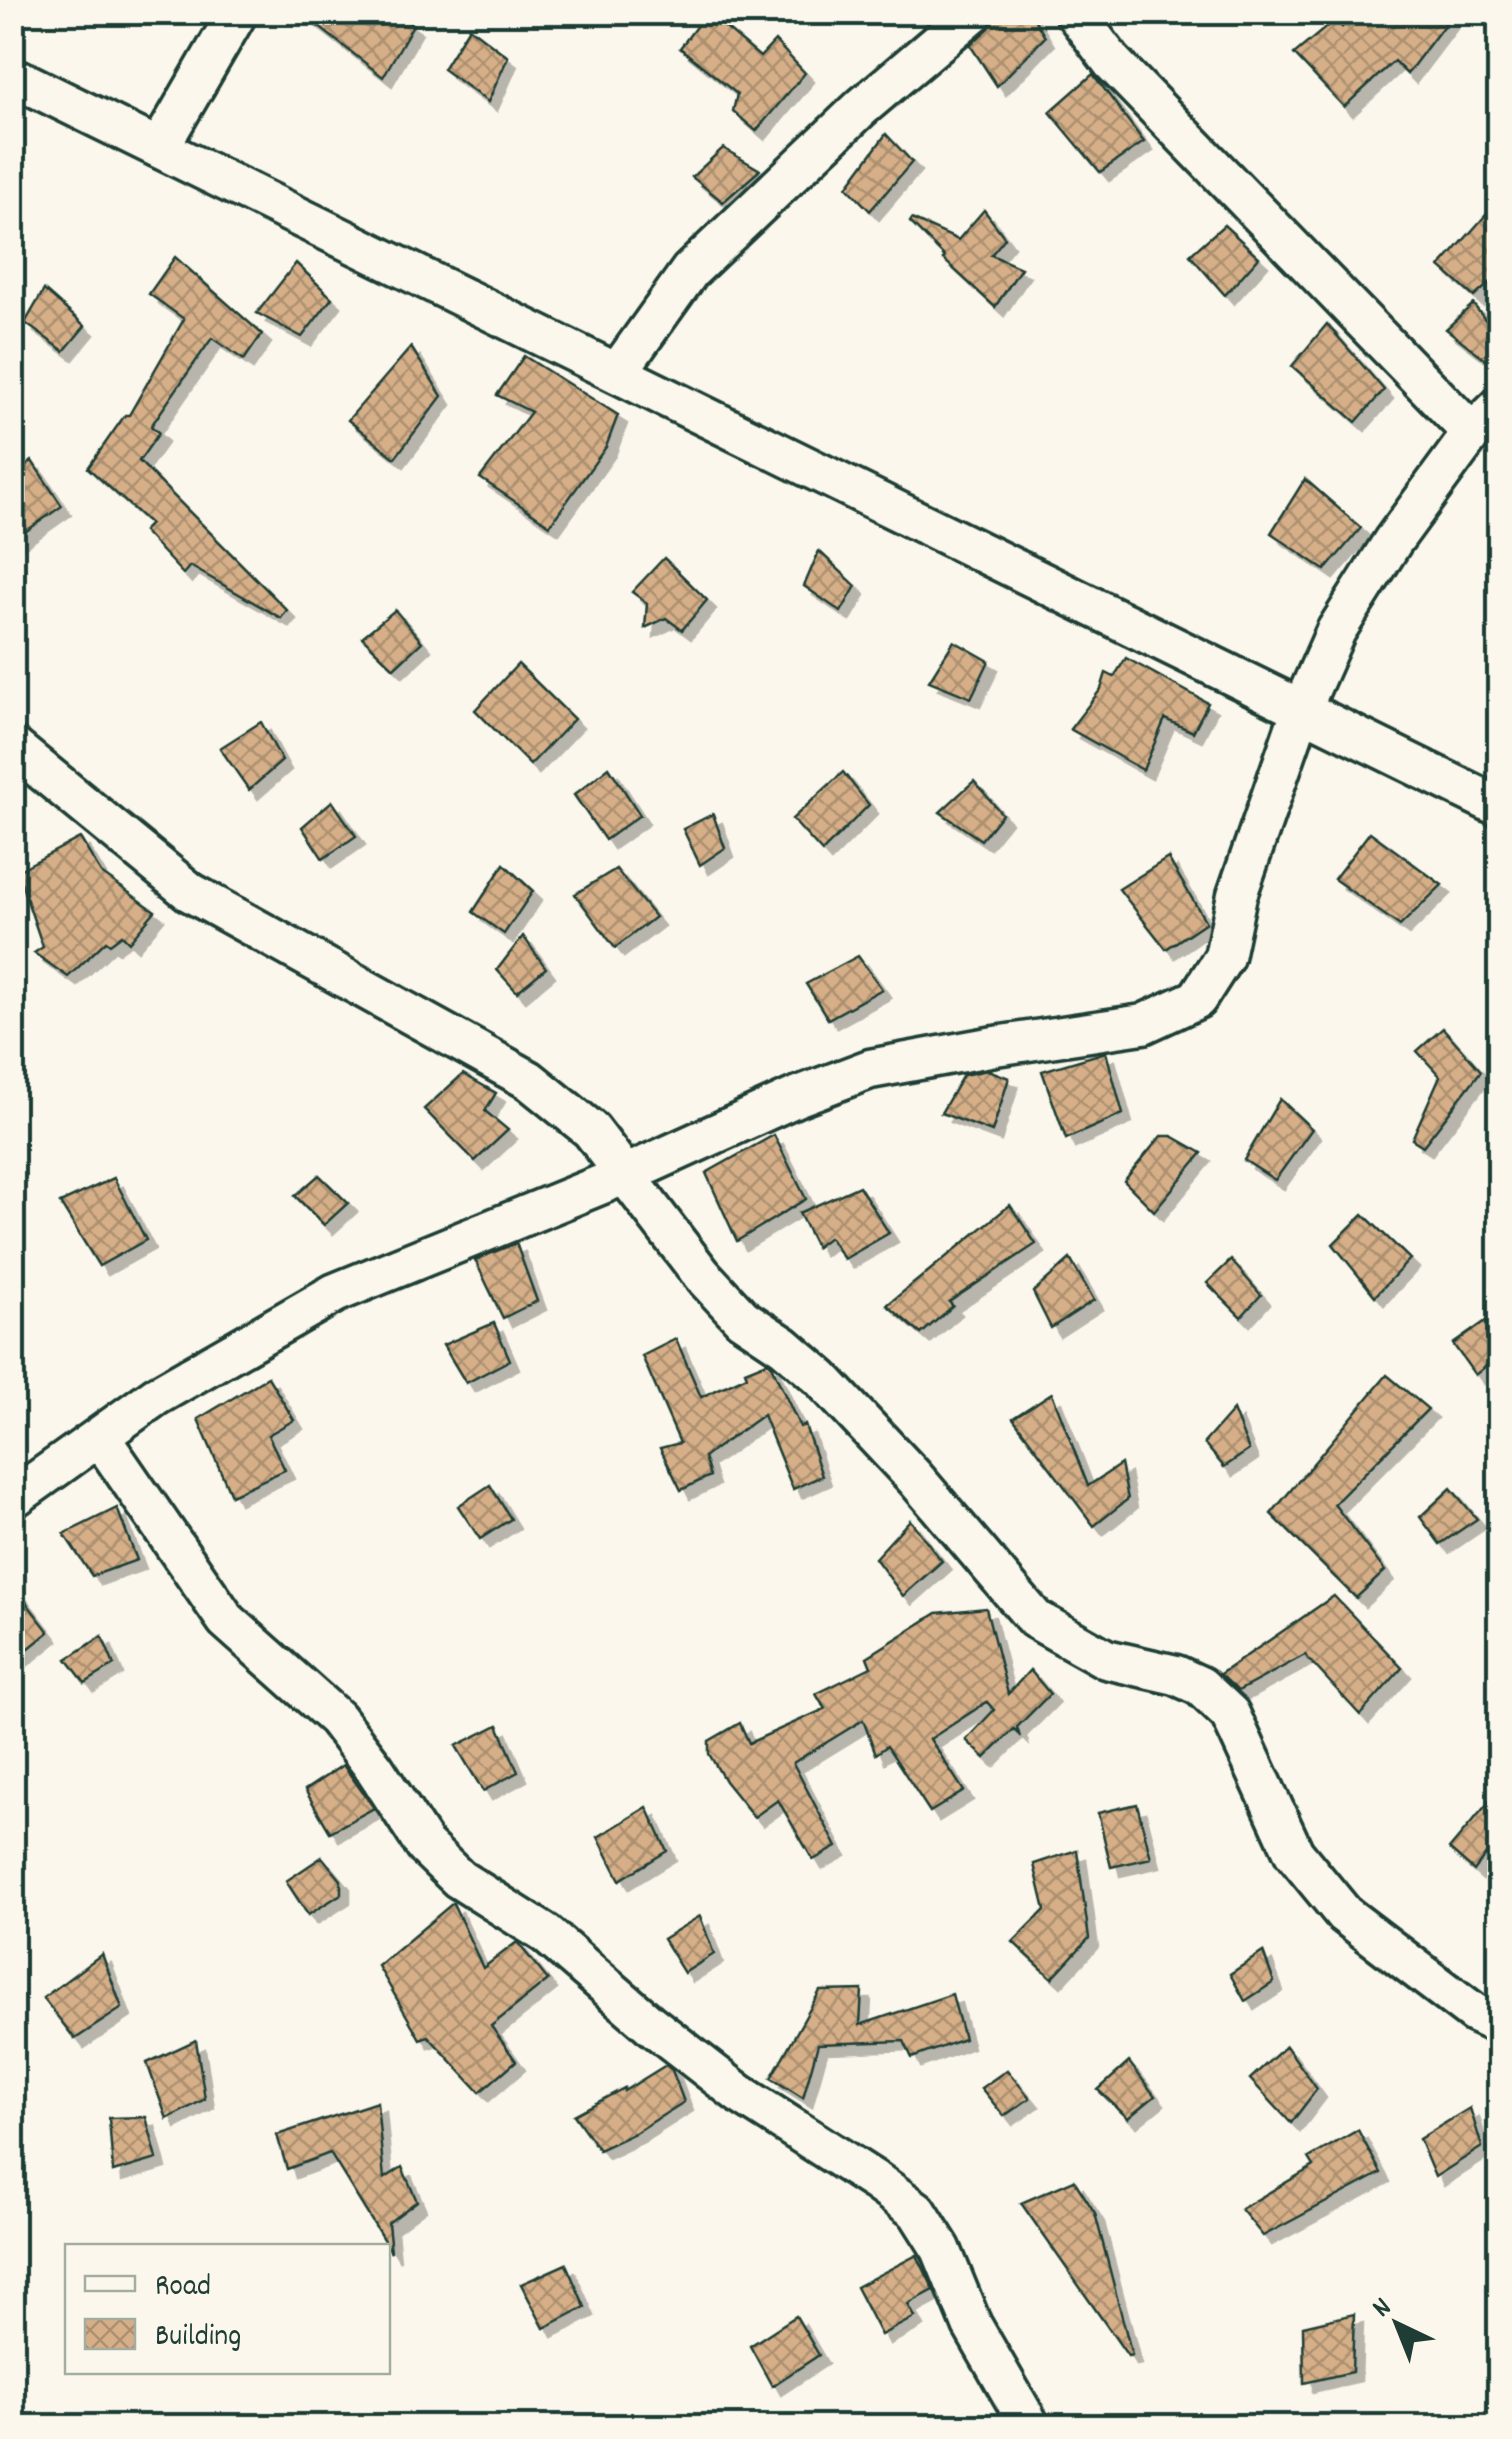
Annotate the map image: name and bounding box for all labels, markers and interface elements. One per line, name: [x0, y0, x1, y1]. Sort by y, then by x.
legend: [65, 2244, 390, 2374]
text: Road: [155, 2267, 211, 2310]
north arrow: [1347, 2274, 1447, 2374]
text: N: [1365, 2290, 1402, 2329]
text: Building: [155, 2317, 241, 2360]

